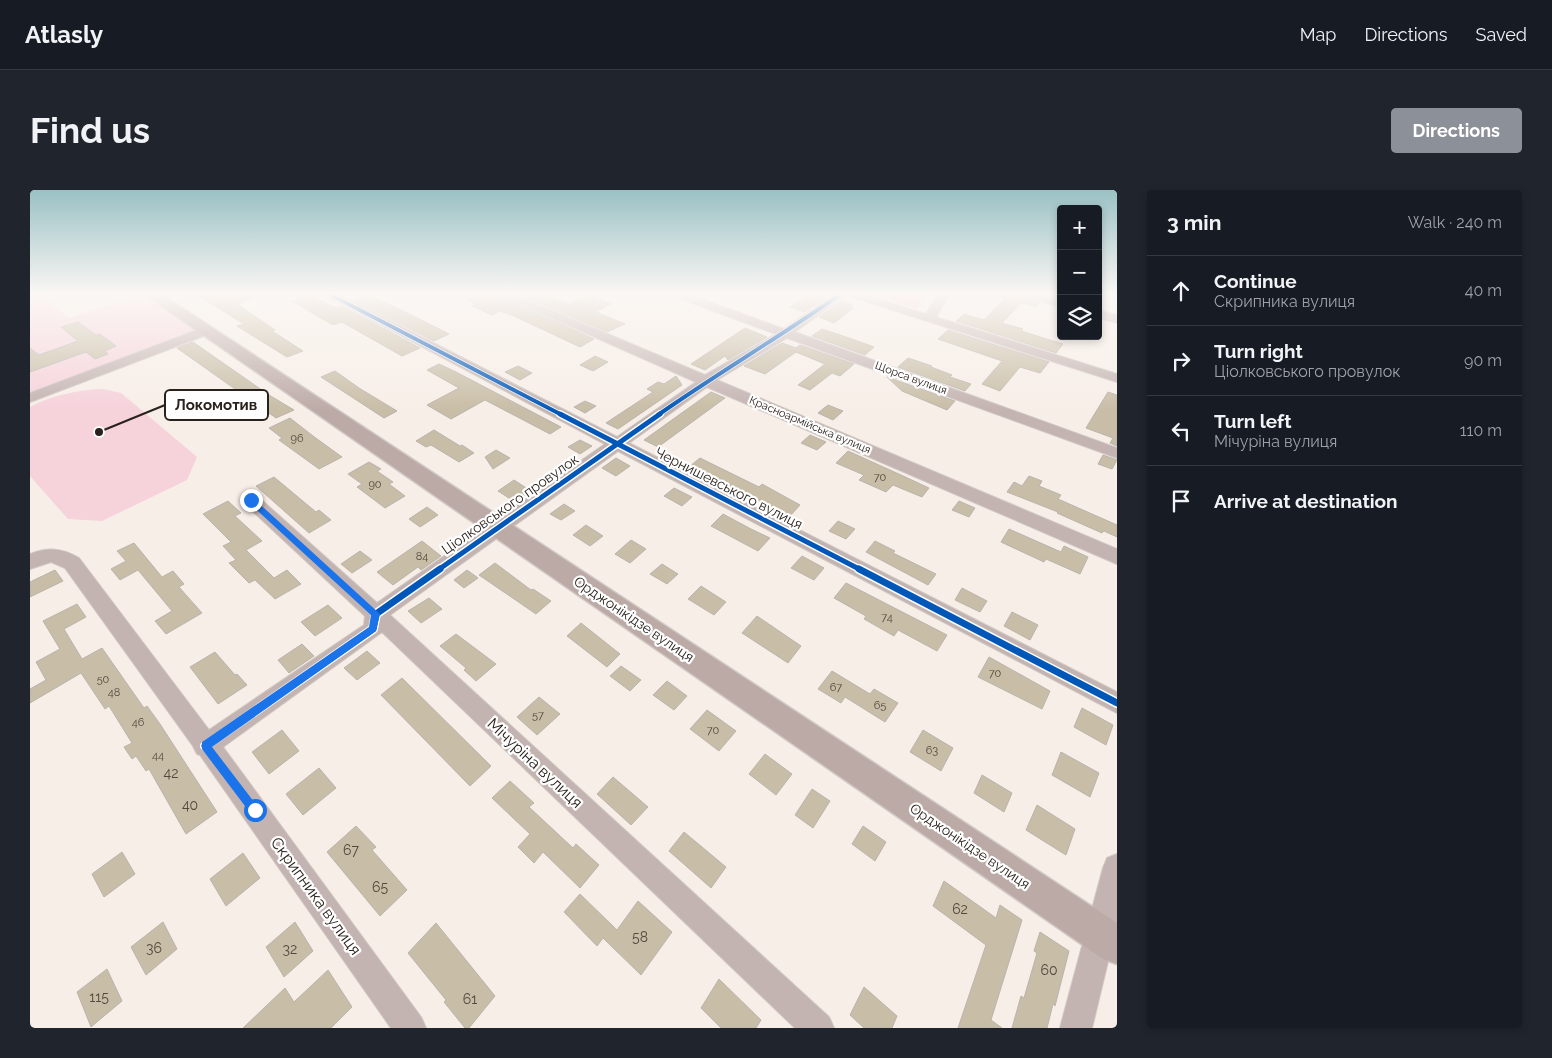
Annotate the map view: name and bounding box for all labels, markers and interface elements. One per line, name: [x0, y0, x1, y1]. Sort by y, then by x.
text: Atlasly: [25, 20, 103, 49]
text: Map: [1300, 24, 1336, 45]
text: Directions: [1364, 24, 1448, 45]
text: Saved: [1476, 24, 1527, 45]
button: Directions: [1391, 108, 1522, 153]
text: Find us: [30, 110, 150, 151]
map controls: [1057, 205, 1102, 340]
button: +: [1057, 205, 1102, 250]
text: 3 min: [1167, 210, 1221, 235]
text: Walk · 240 m: [1408, 213, 1502, 232]
button: −: [1057, 250, 1102, 295]
text: Continue: [1214, 270, 1297, 292]
icon: ahead: [1167, 277, 1195, 305]
text: 40 m: [1465, 281, 1502, 300]
text: Скрипника вулиця: [1214, 292, 1355, 311]
button: layers: [1057, 295, 1102, 340]
text: Turn right: [1214, 340, 1303, 362]
icon: right: [1167, 347, 1195, 375]
text: 90 m: [1464, 351, 1502, 370]
street label: Щорса вулиця: [873, 359, 949, 397]
text: Ціолковського провулок: [1214, 362, 1401, 381]
callout: Локомотив: [165, 390, 268, 420]
street label: Красноармійська вулиця: [747, 393, 873, 457]
text: Локомотив: [175, 396, 257, 414]
text: Turn left: [1214, 410, 1291, 432]
icon: left: [1167, 417, 1195, 445]
text: 110 m: [1460, 421, 1502, 440]
house number: 96: [290, 432, 304, 445]
text: Мічуріна вулиця: [1214, 432, 1337, 451]
street label: Чернишевського вулиця: [653, 444, 805, 532]
street label: Ціолковського провулок: [439, 451, 581, 557]
house number: 70: [874, 471, 887, 484]
house number: 90: [368, 478, 382, 491]
icon: arrive: [1167, 487, 1195, 515]
route end: [240, 489, 263, 512]
text: Arrive at destination: [1214, 490, 1398, 512]
house number: 84: [416, 550, 428, 563]
street label: Орджонікідзе вулиця: [571, 573, 697, 665]
house number: 74: [881, 611, 893, 624]
house number: 70: [989, 667, 1002, 680]
house number: 50: [97, 673, 110, 686]
house number: 67: [830, 681, 842, 694]
house number: 48: [108, 686, 120, 699]
house number: 65: [874, 699, 886, 712]
house number: 57: [532, 709, 544, 722]
street label: Мічуріна вулиця: [483, 714, 587, 812]
house number: 46: [132, 716, 145, 729]
house number: 70: [707, 724, 720, 737]
house number: 63: [926, 744, 938, 757]
house number: 44: [152, 749, 164, 762]
house number: 42: [164, 765, 178, 781]
house number: 40: [182, 797, 198, 813]
route start: [244, 799, 267, 822]
street label: Орджонікідзе вулиця: [907, 800, 1033, 892]
street label: Скрипника вулиця: [267, 833, 365, 959]
house number: 67: [343, 842, 359, 858]
house number: 65: [372, 879, 388, 895]
house number: 62: [952, 901, 968, 917]
house number: 58: [632, 929, 648, 945]
house number: 36: [146, 940, 162, 956]
house number: 32: [283, 941, 297, 957]
house number: 60: [1040, 962, 1058, 978]
house number: 115: [89, 989, 109, 1005]
house number: 61: [463, 991, 477, 1007]

